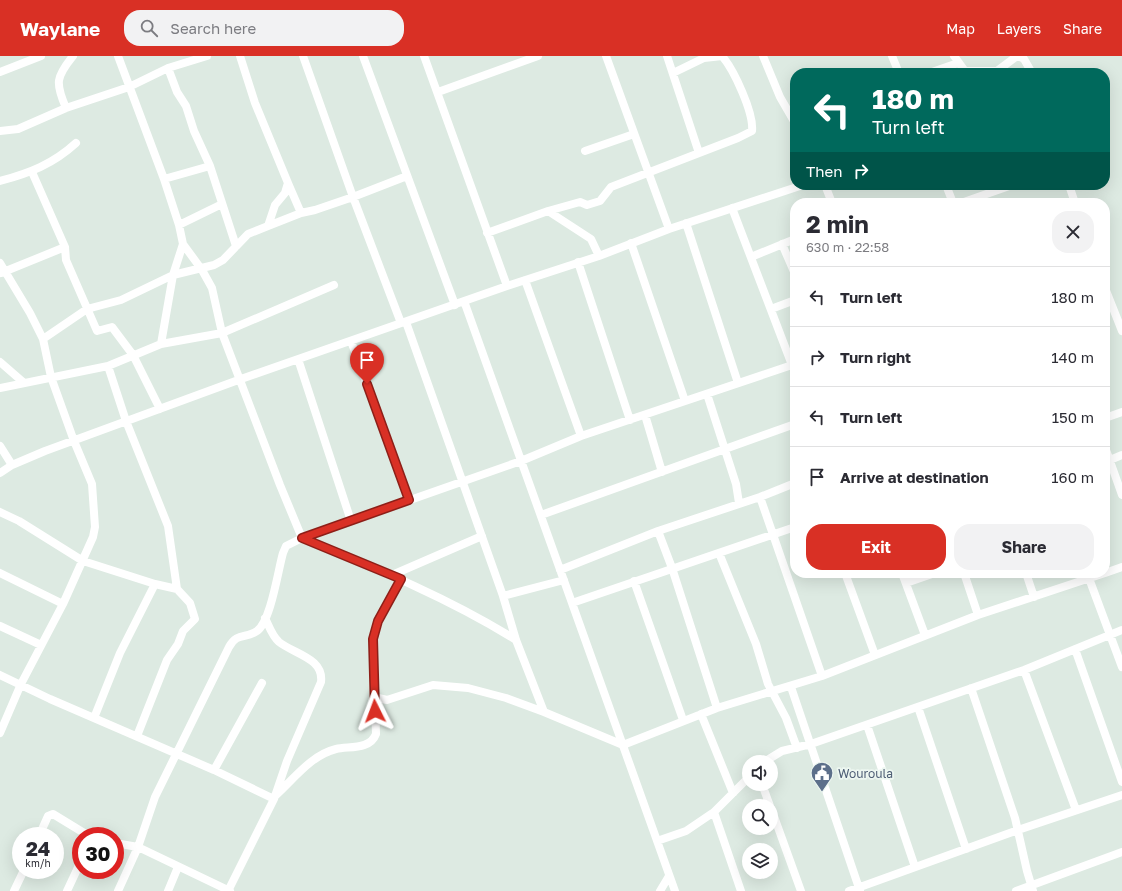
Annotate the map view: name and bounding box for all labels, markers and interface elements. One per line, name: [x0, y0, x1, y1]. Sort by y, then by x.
search box: [124, 10, 404, 46]
text: Waylane: [20, 17, 100, 40]
icon: search: [138, 17, 160, 39]
text: Search here: [170, 19, 256, 37]
text: Map: [946, 20, 975, 37]
text: Layers: [997, 20, 1041, 37]
text: Share: [1063, 20, 1102, 37]
text: 180 m: [872, 82, 954, 115]
icon: left: [806, 84, 858, 136]
text: Turn left: [872, 116, 945, 138]
icon: right: [850, 160, 872, 182]
text: Then: [806, 162, 842, 180]
text: 2 min: [806, 209, 869, 238]
button: close: [1052, 211, 1094, 253]
text: 630 m · 22:58: [806, 239, 889, 255]
icon: left: [806, 286, 828, 308]
text: Turn left: [840, 288, 902, 306]
text: 180 m: [1051, 288, 1094, 306]
pin: [350, 343, 384, 384]
icon: right: [806, 346, 828, 368]
text: Turn right: [840, 348, 911, 366]
text: 140 m: [1051, 348, 1094, 366]
icon: arrive: [356, 349, 378, 371]
icon: left: [806, 406, 828, 428]
text: Turn left: [840, 408, 902, 426]
text: 150 m: [1052, 408, 1094, 426]
icon: arrive: [806, 466, 828, 488]
text: Arrive at destination: [840, 468, 989, 486]
text: 160 m: [1051, 468, 1094, 486]
button: Exit: [806, 524, 946, 570]
button: Share: [954, 524, 1094, 570]
position arrow: [354, 690, 396, 732]
map controls: [742, 755, 778, 879]
button: sound: [742, 755, 778, 791]
public building icon: Wouroula: [809, 760, 835, 793]
place label: Wouroula: [838, 766, 893, 781]
button: search: [742, 799, 778, 835]
speed limit sign: 30: [72, 827, 124, 879]
text: 24: [26, 836, 50, 860]
button: layers: [742, 843, 778, 879]
text: km/h: [25, 857, 51, 869]

